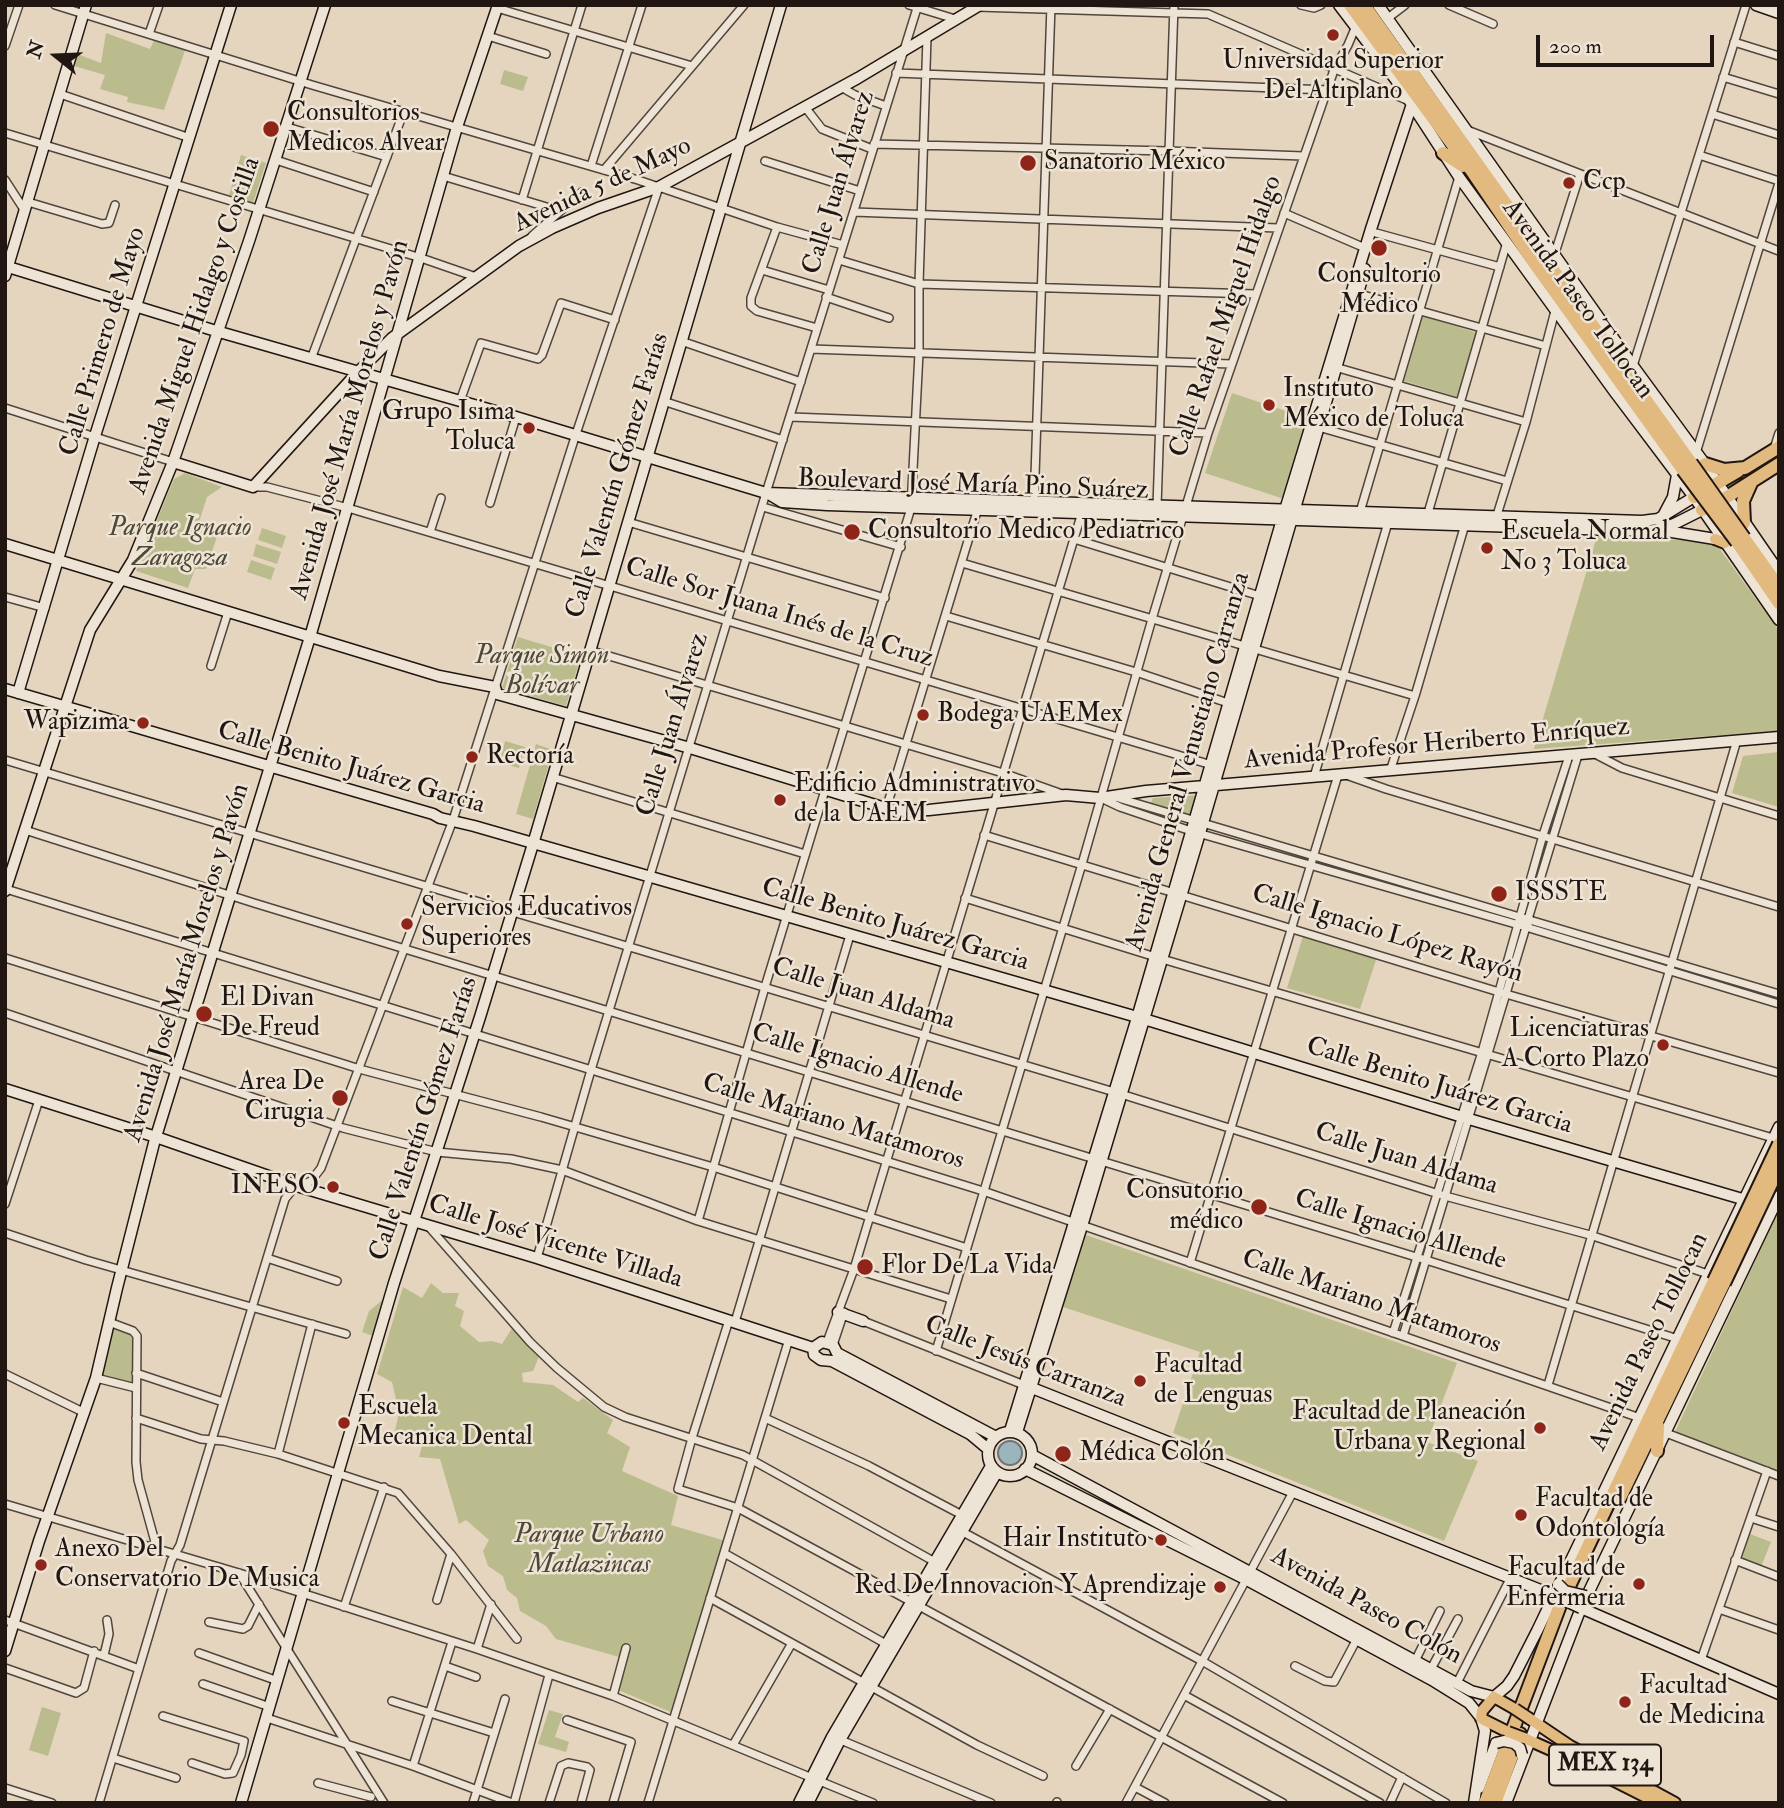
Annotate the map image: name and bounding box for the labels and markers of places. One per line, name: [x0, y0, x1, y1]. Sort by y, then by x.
marker: Universidad Superior Del Altiplano: [1325, 27, 1341, 43]
place label: Universidad Superior Del Altiplano: [1223, 46, 1443, 108]
place label: Consultorios Medicos Alvear: [287, 98, 445, 160]
marker: Consultorios Medicos Alvear: [261, 119, 281, 139]
place label: Sanatorio México: [1044, 147, 1225, 179]
marker: Sanatorio México: [1018, 153, 1038, 173]
place label: Ccp: [1583, 167, 1626, 199]
marker: Ccp: [1561, 175, 1577, 191]
marker: Consultorio Médico: [1369, 238, 1389, 258]
place label: Consultorio Médico: [1317, 260, 1441, 322]
place label: Instituto México de Toluca: [1283, 374, 1464, 436]
place label: Grupo Isima Toluca: [382, 397, 515, 458]
marker: Instituto México de Toluca: [1261, 397, 1277, 413]
marker: Grupo Isima Toluca: [521, 420, 537, 436]
place label: Consultorio Medico Pediatrico: [868, 516, 1184, 548]
place label: Escuela Normal No 3 Toluca: [1501, 517, 1669, 578]
marker: Consultorio Medico Pediatrico: [842, 522, 862, 542]
marker: Escuela Normal No 3 Toluca: [1479, 540, 1495, 556]
place label: Bodega UAEMex: [937, 699, 1123, 731]
place label: Wapizima: [24, 707, 129, 739]
marker: Bodega UAEMex: [915, 707, 931, 723]
marker: Wapizima: [135, 715, 151, 731]
place label: Rectoría: [486, 741, 574, 773]
marker: Rectoría: [464, 749, 480, 765]
place label: Edificio Administrativo de la UAEM: [794, 769, 1035, 830]
marker: Edificio Administrativo de la UAEM: [772, 792, 788, 808]
place label: ISSSTE: [1515, 878, 1607, 910]
marker: ISSSTE: [1489, 884, 1509, 904]
place label: Servicios Educativos Superiores: [421, 893, 632, 954]
marker: Servicios Educativos Superiores: [399, 916, 415, 932]
place label: El Divan De Freud: [220, 983, 320, 1044]
marker: El Divan De Freud: [194, 1004, 214, 1024]
place label: Licenciaturas A Corto Plazo: [1502, 1014, 1649, 1076]
marker: Licenciaturas A Corto Plazo: [1655, 1037, 1671, 1053]
place label: Area De Cirugia: [239, 1067, 324, 1128]
marker: Area De Cirugia: [330, 1088, 350, 1108]
place label: INESO: [231, 1171, 319, 1203]
place label: Consutorio médico: [1126, 1176, 1243, 1238]
marker: INESO: [325, 1179, 341, 1195]
marker: Consutorio médico: [1249, 1197, 1269, 1217]
place label: Flor De La Vida: [881, 1251, 1053, 1283]
marker: Flor De La Vida: [855, 1257, 875, 1277]
place label: Facultad de Lenguas: [1154, 1350, 1272, 1412]
marker: Facultad de Lenguas: [1132, 1373, 1148, 1389]
place label: Escuela Mecanica Dental: [358, 1392, 533, 1454]
place label: Facultad de Planeación Urbana y Regional: [1292, 1397, 1526, 1458]
marker: Escuela Mecanica Dental: [336, 1415, 352, 1431]
marker: Facultad de Planeación Urbana y Regional: [1532, 1420, 1548, 1436]
place label: Médica Colón: [1079, 1438, 1225, 1470]
marker: Médica Colón: [1053, 1444, 1073, 1464]
place label: Facultad de Odontología: [1535, 1484, 1665, 1546]
marker: Facultad de Odontología: [1513, 1507, 1529, 1523]
place label: Hair Instituto: [1002, 1524, 1147, 1556]
marker: Hair Instituto: [1153, 1532, 1169, 1548]
place label: Anexo Del Conservatorio De Musica: [55, 1534, 319, 1596]
place label: Facultad de Enfermeria: [1506, 1553, 1625, 1614]
marker: Anexo Del Conservatorio De Musica: [33, 1557, 49, 1573]
place label: Red De Innovacion Y Aprendizaje: [854, 1571, 1206, 1603]
marker: Facultad de Enfermeria: [1631, 1576, 1647, 1592]
marker: Red De Innovacion Y Aprendizaje: [1212, 1579, 1228, 1595]
place label: Facultad de Medicina: [1639, 1671, 1765, 1732]
marker: Facultad de Medicina: [1617, 1694, 1633, 1710]

